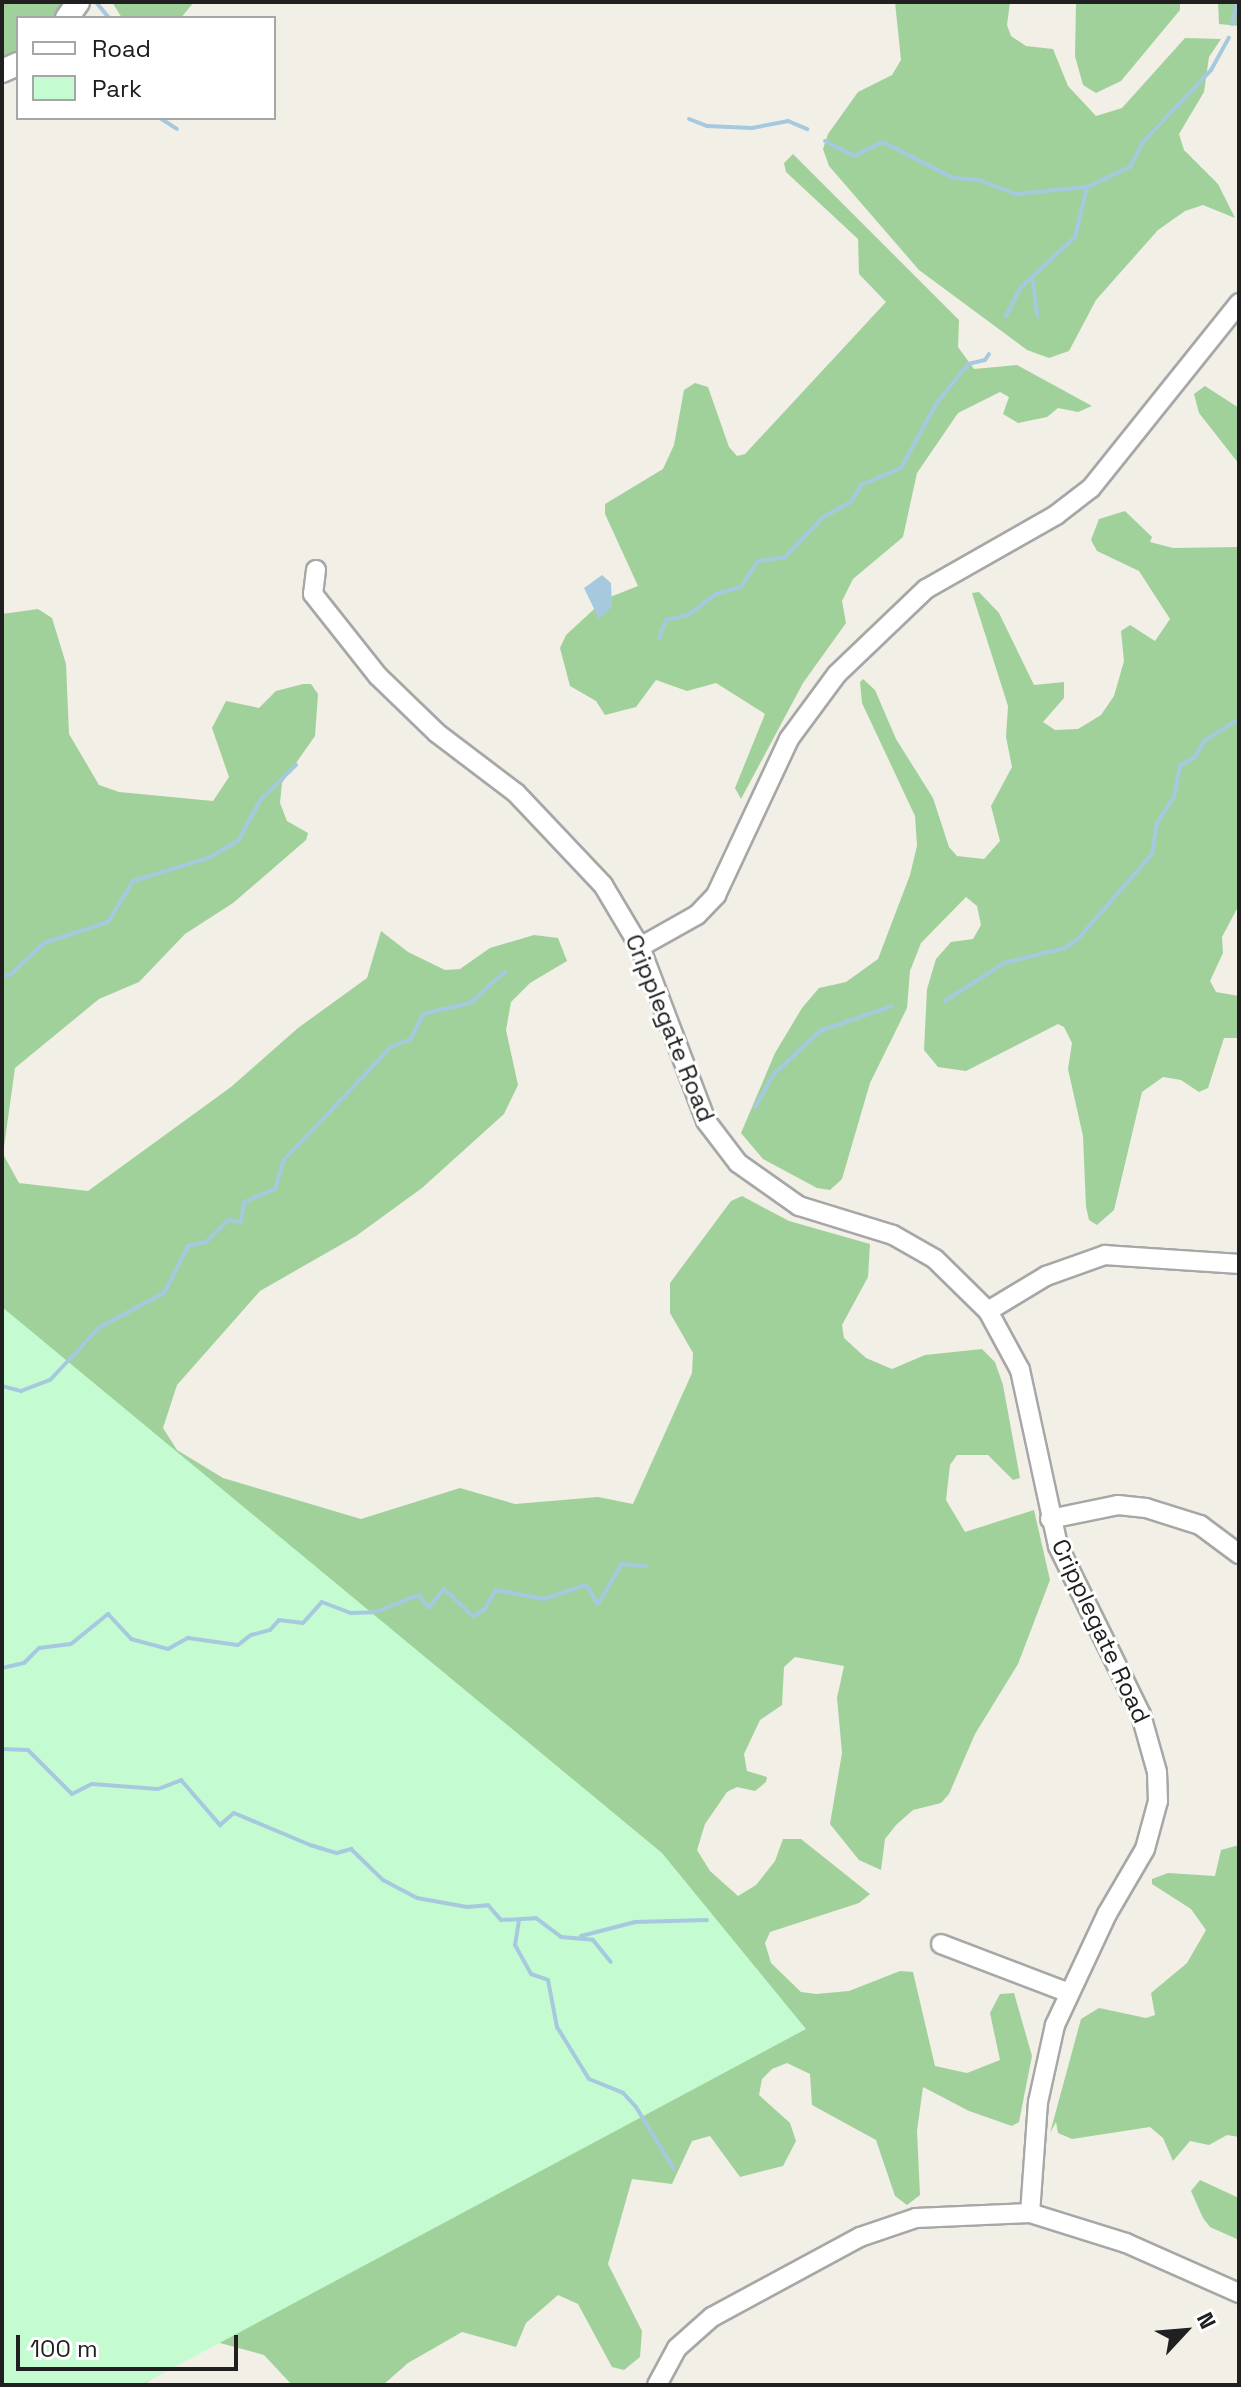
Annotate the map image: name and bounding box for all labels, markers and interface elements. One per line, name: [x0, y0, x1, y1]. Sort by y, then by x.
legend: [16, 16, 276, 120]
text: Road: [92, 33, 151, 64]
text: Park: [92, 73, 142, 104]
street label: Cripplegate Road: [619, 930, 721, 1126]
street label: Cripplegate Road: [1046, 1534, 1156, 1728]
north arrow: [1145, 2291, 1225, 2371]
text: N: [1191, 2308, 1222, 2333]
scale bar: [20, 2319, 242, 2369]
text: 100 m: [30, 2333, 98, 2364]

